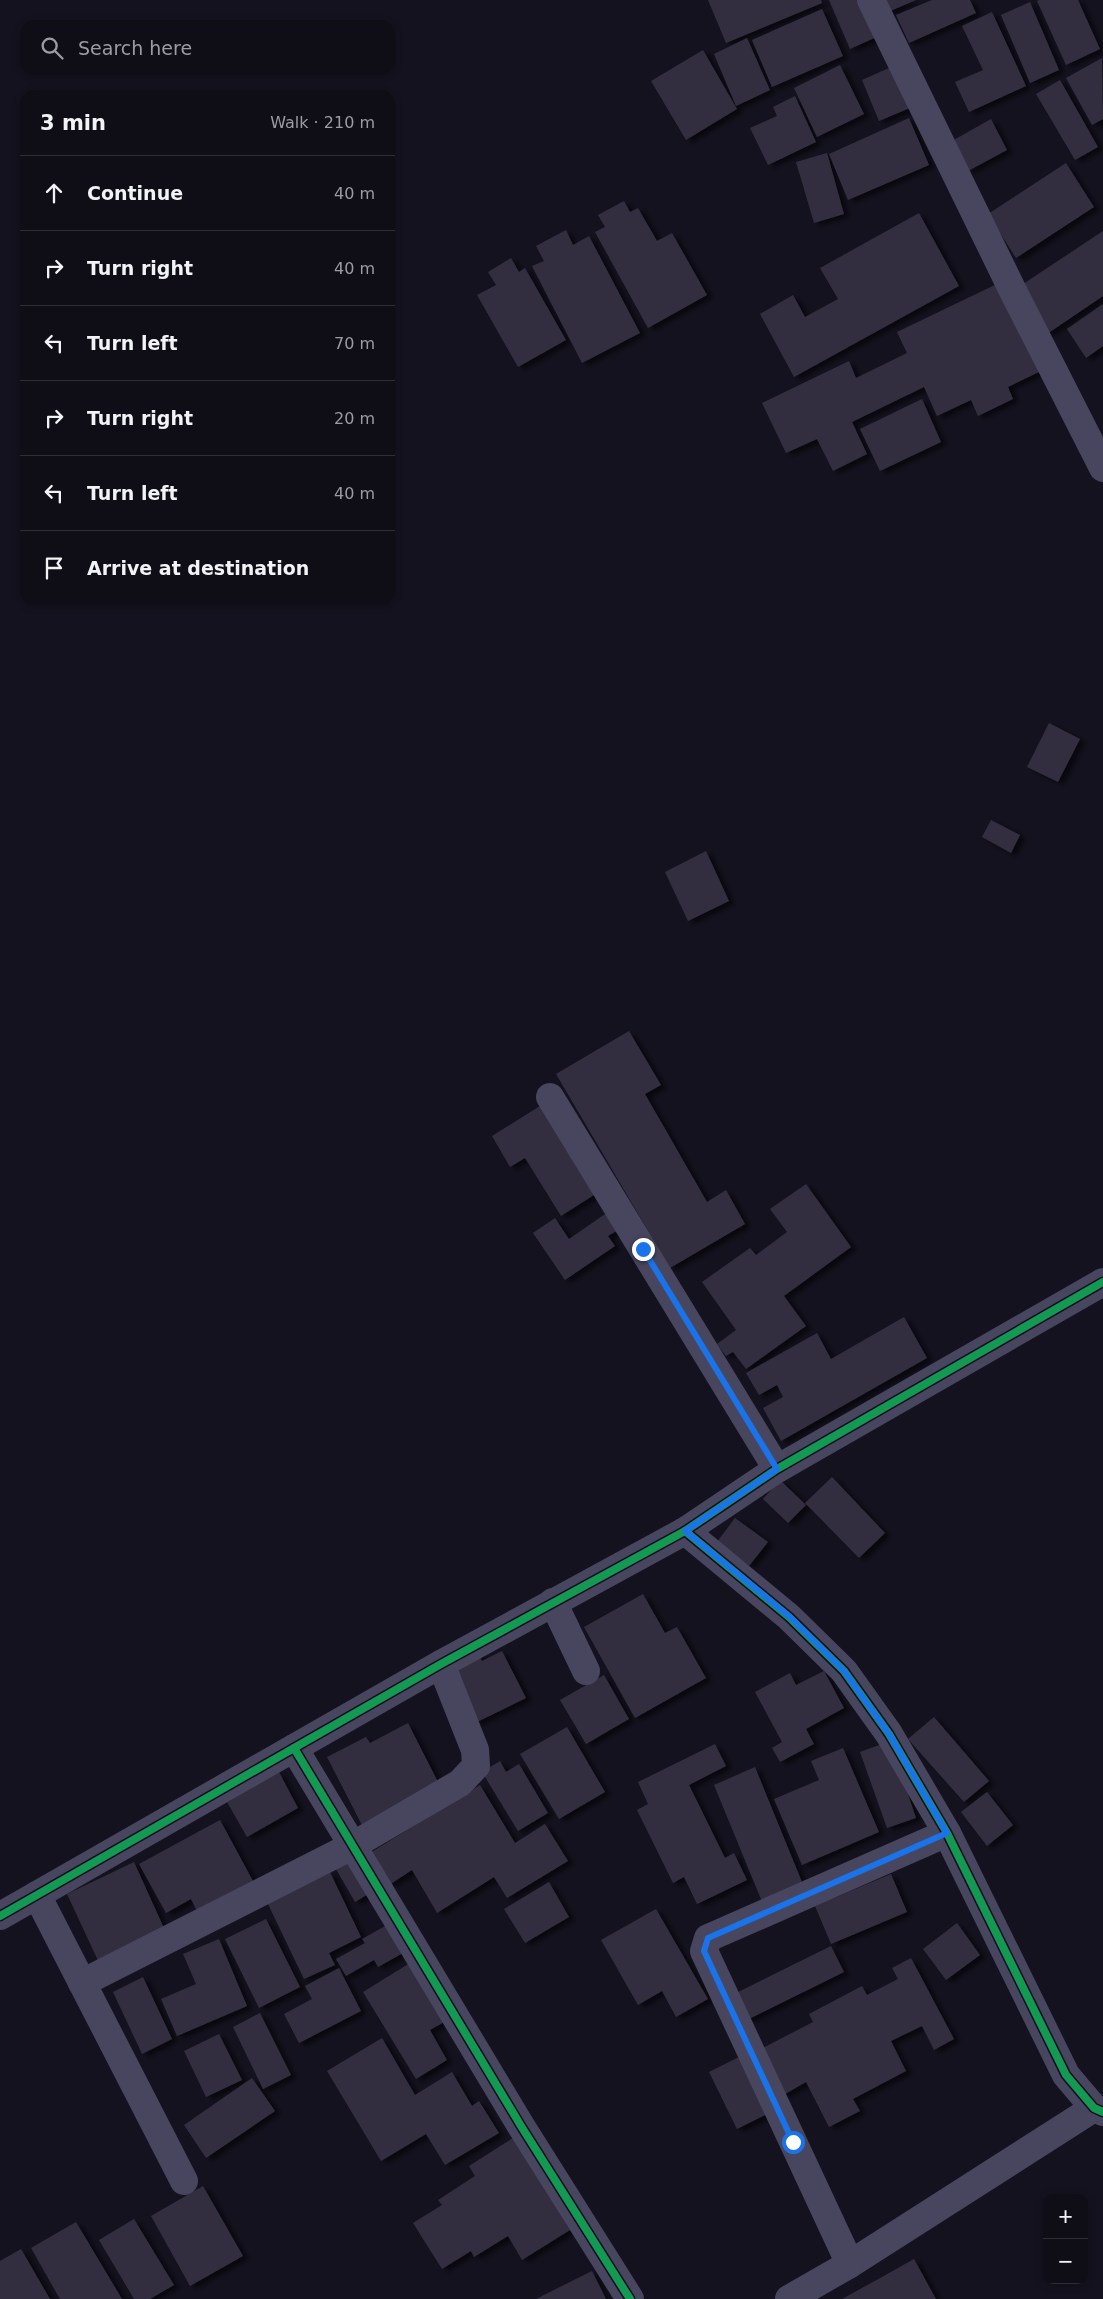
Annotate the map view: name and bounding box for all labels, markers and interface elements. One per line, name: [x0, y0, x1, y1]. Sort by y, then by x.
search box: [20, 20, 395, 75]
icon: search: [38, 34, 66, 62]
text: Search here: [78, 37, 192, 59]
text: 3 min: [40, 111, 106, 135]
text: Walk · 210 m: [270, 113, 375, 132]
icon: ahead: [40, 179, 68, 207]
text: Continue: [87, 182, 183, 204]
text: 40 m: [334, 184, 375, 203]
icon: right: [40, 254, 68, 282]
text: Turn right: [87, 257, 193, 279]
text: 40 m: [334, 259, 375, 278]
icon: left: [40, 329, 68, 357]
text: Turn left: [87, 332, 178, 354]
text: 70 m: [334, 334, 375, 353]
icon: right: [40, 404, 68, 432]
text: Turn right: [87, 407, 193, 429]
text: 20 m: [334, 409, 375, 428]
icon: left: [40, 479, 68, 507]
text: Turn left: [87, 482, 178, 504]
text: 40 m: [334, 484, 375, 503]
icon: arrive: [40, 554, 68, 582]
text: Arrive at destination: [87, 557, 309, 579]
route end: [632, 1238, 655, 1261]
route start: [782, 2131, 805, 2154]
map controls: [1043, 2194, 1088, 2284]
button: +: [1043, 2194, 1088, 2239]
button: −: [1043, 2239, 1088, 2284]

